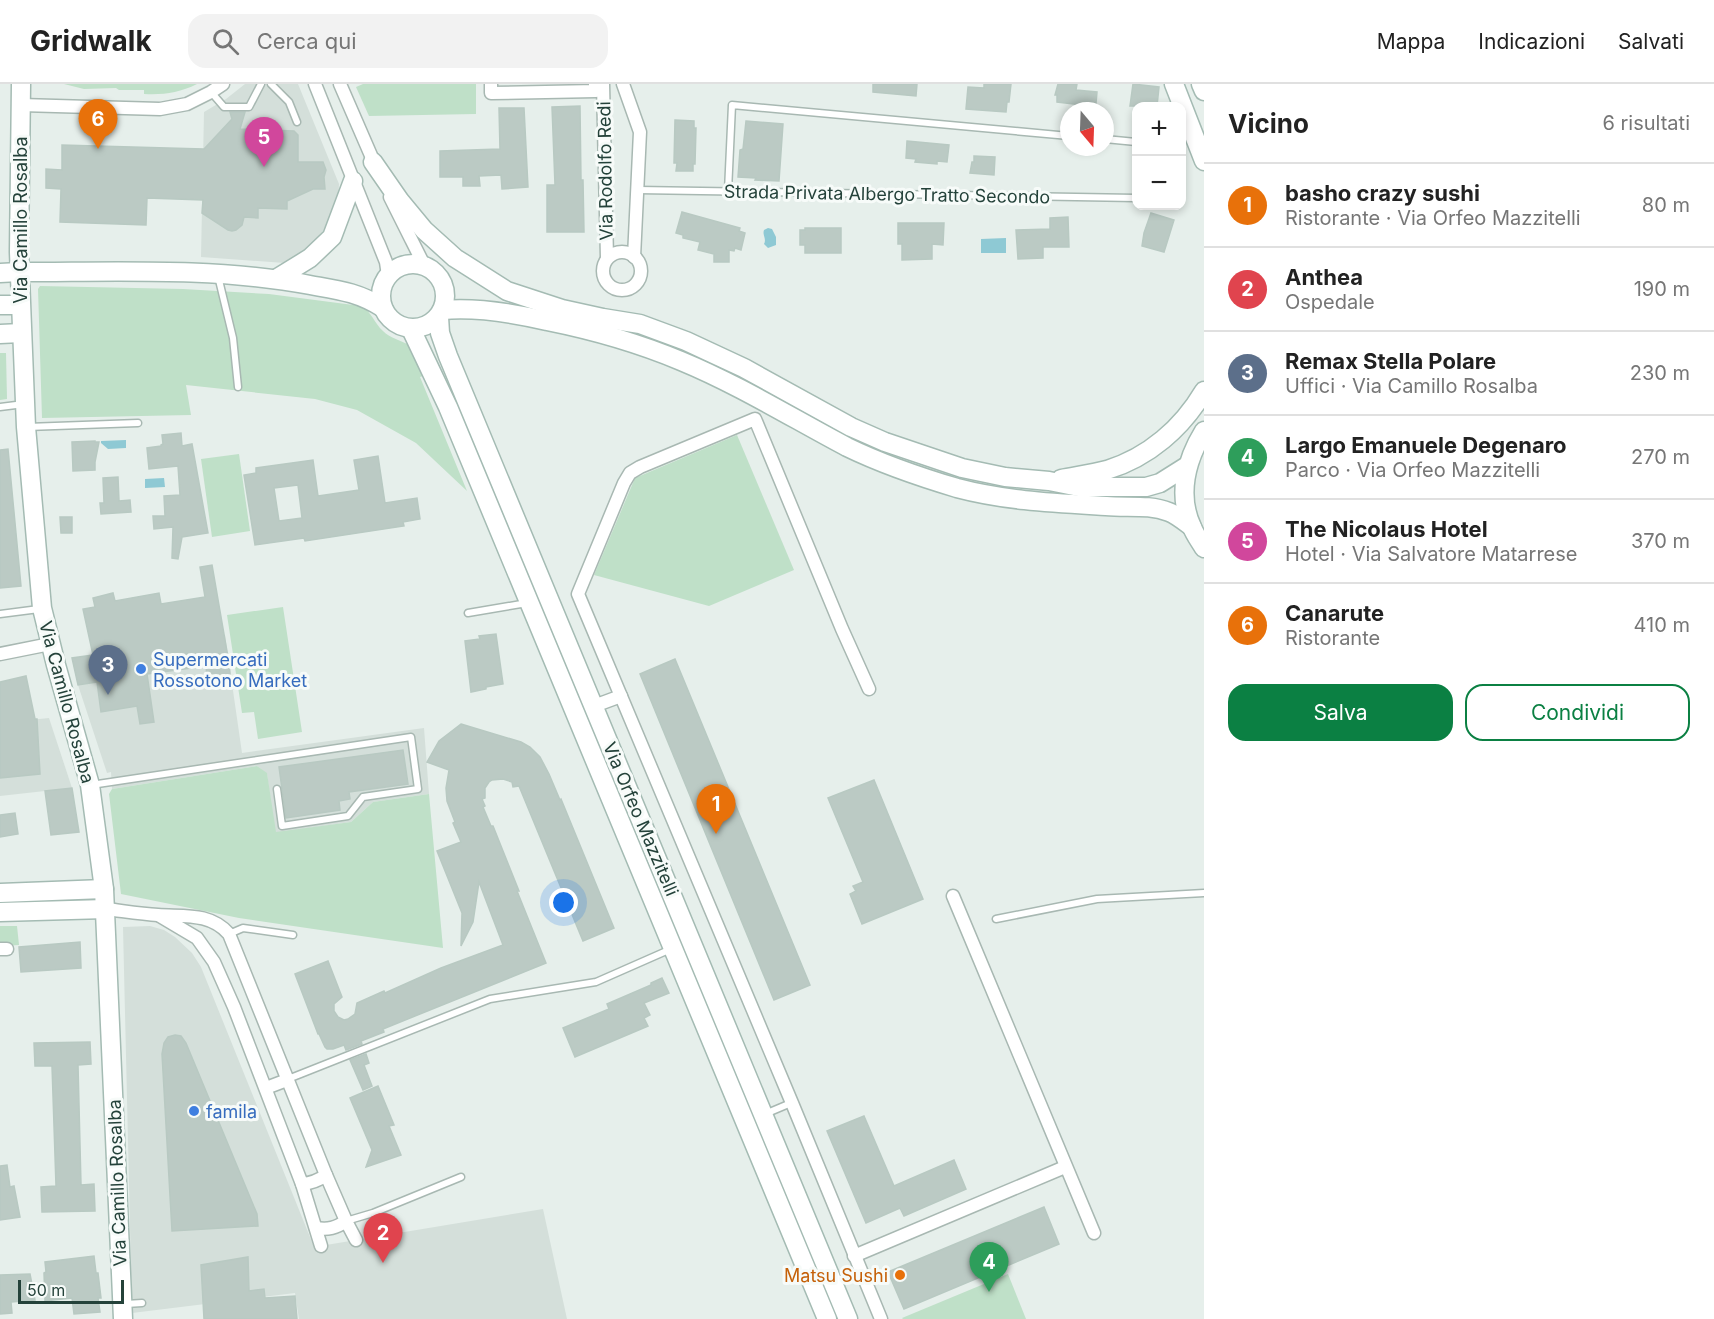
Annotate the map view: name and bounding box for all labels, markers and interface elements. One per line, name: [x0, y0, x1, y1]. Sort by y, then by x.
search box: [188, 14, 608, 68]
text: Gridwalk: [30, 24, 152, 58]
icon: search: [209, 25, 242, 58]
text: Cerca qui: [257, 28, 357, 54]
text: Mappa: [1377, 29, 1445, 54]
text: Indicazioni: [1478, 29, 1585, 54]
text: Salvati: [1618, 29, 1684, 54]
pin: 6: [78, 100, 118, 149]
street label: Via Rodolfo Redi: [593, 101, 617, 241]
north arrow: [1060, 102, 1114, 156]
map controls: [1132, 102, 1186, 210]
button: +: [1132, 102, 1186, 156]
text: Vicino: [1228, 108, 1309, 139]
text: 6 risultati: [1603, 111, 1690, 135]
pin: 5: [244, 118, 284, 167]
street label: Via Camillo Rosalba: [10, 136, 31, 304]
button: −: [1132, 156, 1186, 210]
text: basho crazy sushi: [1285, 180, 1480, 206]
street label: Strada Privata Albergo Tratto Secondo: [724, 181, 1050, 207]
text: 1: [1243, 193, 1252, 217]
text: 80 m: [1642, 193, 1690, 217]
text: Ristorante · Via Orfeo Mazzitelli: [1285, 206, 1581, 230]
text: Anthea: [1285, 264, 1363, 290]
text: 2: [1241, 277, 1254, 301]
text: 190 m: [1634, 277, 1690, 301]
text: Ospedale: [1285, 290, 1375, 314]
text: Remax Stella Polare: [1285, 348, 1496, 374]
text: 3: [1241, 361, 1254, 385]
text: 230 m: [1630, 361, 1690, 385]
text: Uffici · Via Camillo Rosalba: [1285, 374, 1538, 398]
text: Largo Emanuele Degenaro: [1285, 432, 1567, 458]
text: 4: [1241, 445, 1254, 469]
text: 270 m: [1631, 445, 1690, 469]
text: Parco · Via Orfeo Mazzitelli: [1285, 458, 1540, 482]
text: The Nicolaus Hotel: [1285, 516, 1488, 542]
text: 5: [1241, 529, 1254, 553]
text: 370 m: [1631, 529, 1690, 553]
text: Hotel · Via Salvatore Matarrese: [1285, 542, 1578, 566]
text: Canarute: [1285, 600, 1384, 626]
text: 6: [1241, 613, 1254, 637]
text: 410 m: [1634, 613, 1690, 637]
street label: Via Camillo Rosalba: [35, 618, 99, 786]
text: Ristorante: [1285, 626, 1380, 650]
pin: 3: [88, 646, 128, 695]
place label: Supermercati Rossotono Market: [153, 649, 307, 691]
marker: Supermercati Rossotono Market: [134, 662, 148, 676]
button: Salva: [1228, 684, 1453, 741]
button: Condividi: [1465, 684, 1690, 741]
street label: Via Orfeo Mazzitelli: [599, 739, 683, 899]
pin: 1: [696, 784, 736, 834]
your location: [549, 888, 578, 917]
street label: Via Camillo Rosalba: [104, 1099, 130, 1267]
place label: famila: [206, 1101, 257, 1122]
marker: famila: [187, 1104, 201, 1118]
pin: 2: [364, 1214, 403, 1263]
pin: 4: [970, 1242, 1008, 1292]
place label: Matsu Sushi: [784, 1265, 888, 1286]
marker: Matsu Sushi: [893, 1268, 907, 1282]
scale bar: [18, 1277, 124, 1304]
text: 50 m: [27, 1280, 65, 1300]

